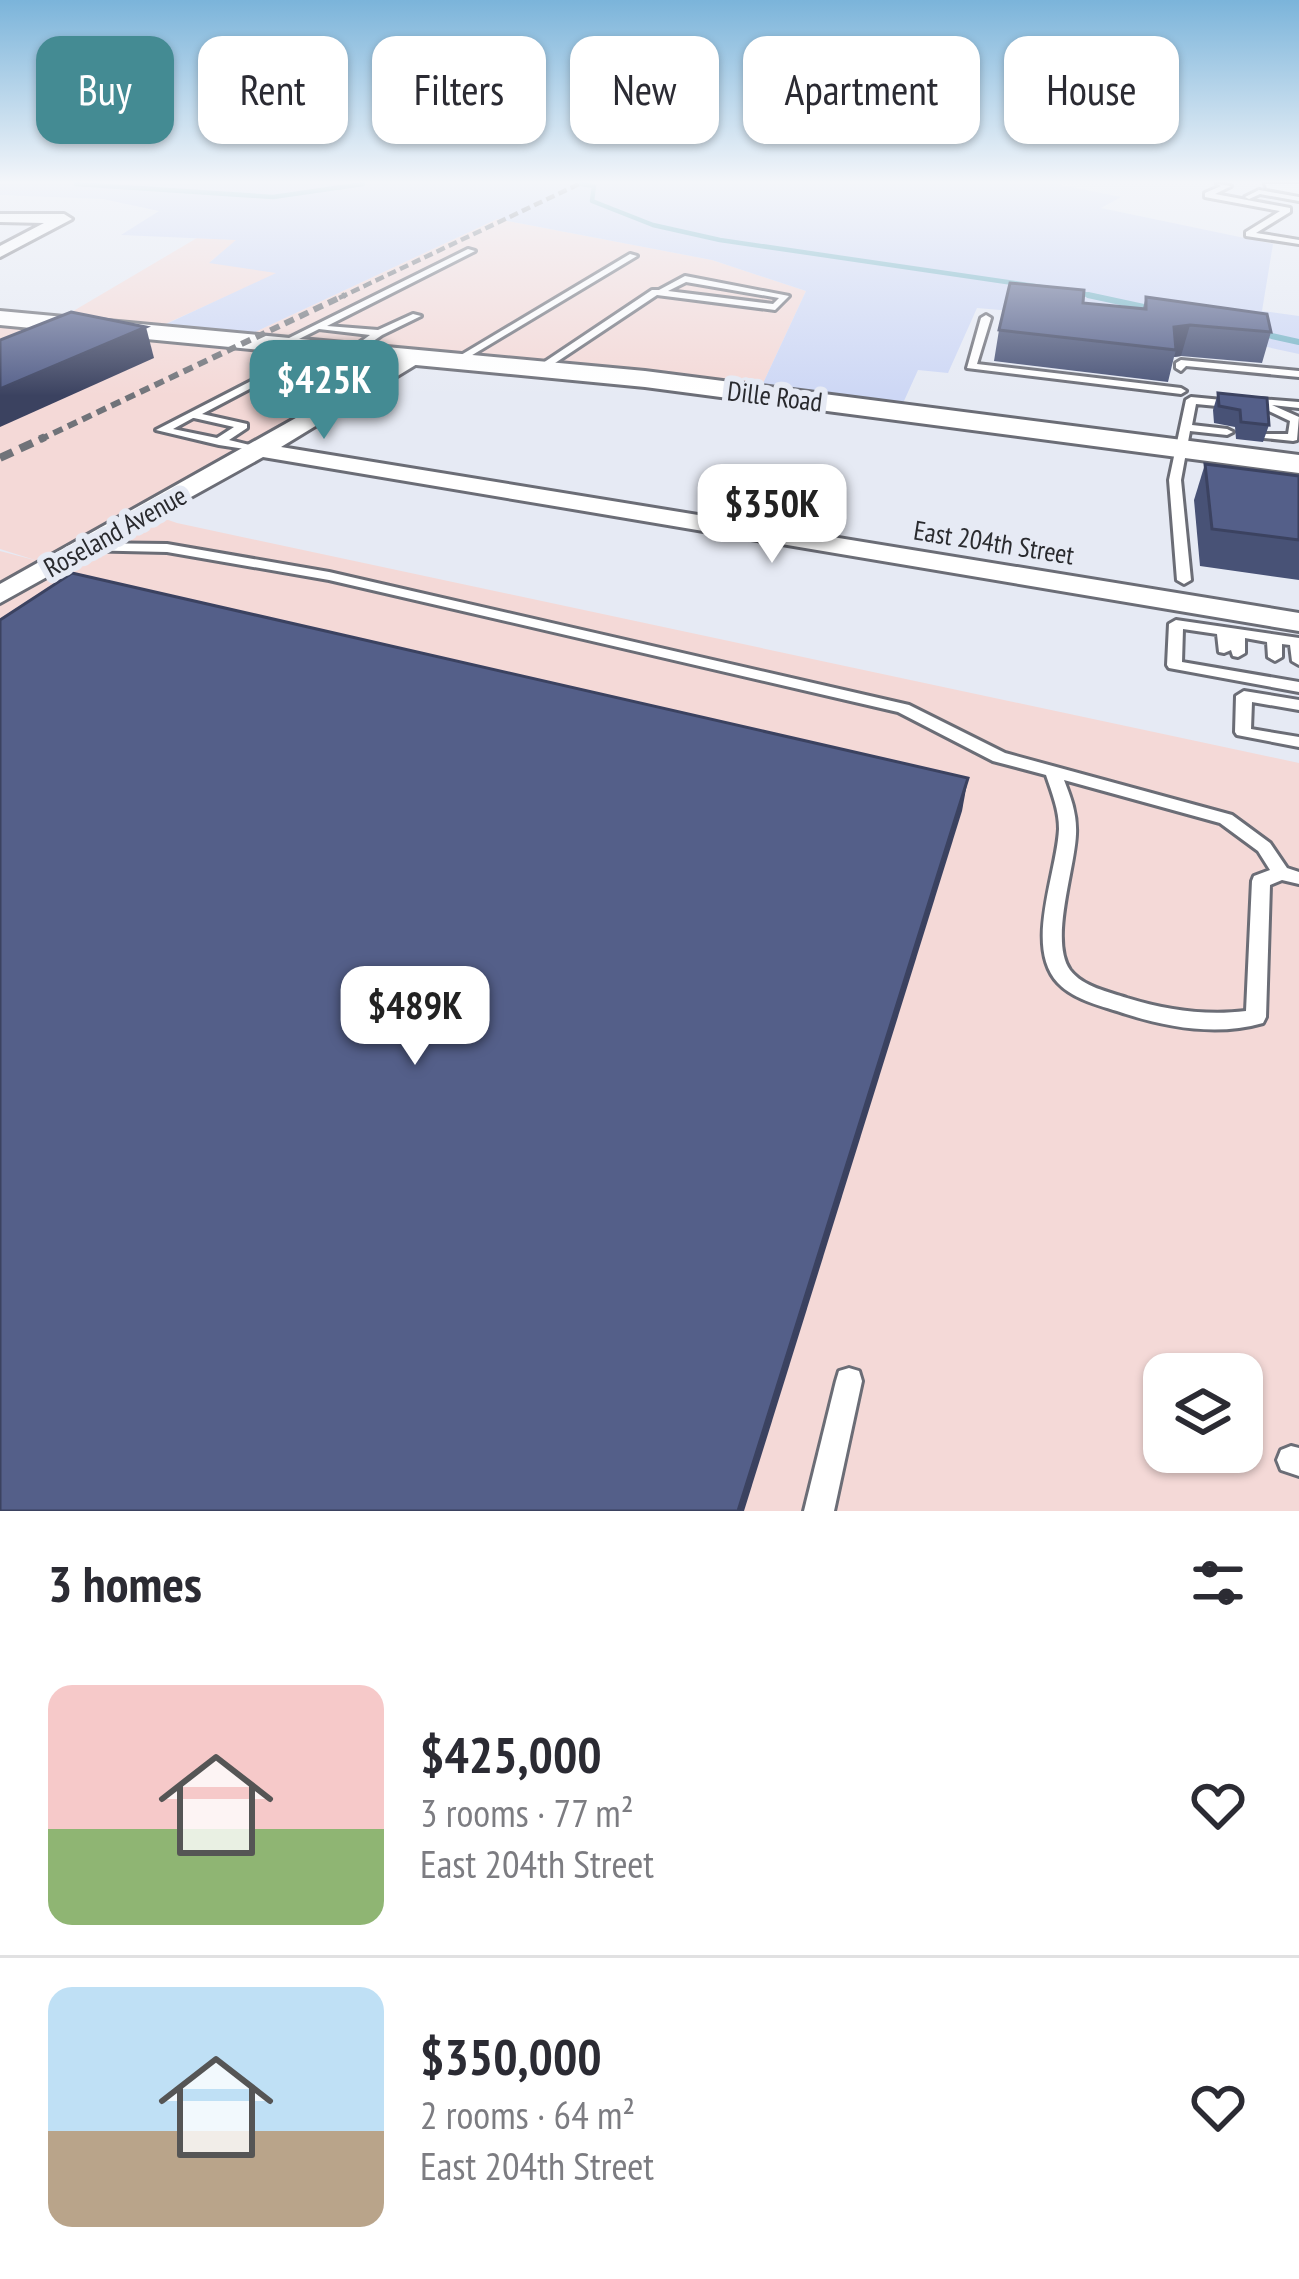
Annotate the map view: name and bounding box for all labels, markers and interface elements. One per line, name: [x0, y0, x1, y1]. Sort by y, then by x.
chip: Buy: [36, 36, 174, 144]
chip: Rent: [198, 36, 348, 144]
chip: Filters: [372, 36, 546, 144]
chip: New: [570, 36, 719, 144]
chip: Apartment: [743, 36, 980, 144]
chip: House: [1004, 36, 1179, 144]
pin: $425K: [240, 340, 408, 442]
text: $425K: [277, 353, 371, 404]
street label: Dille Road: [726, 373, 824, 419]
pin: $350K: [688, 464, 856, 566]
text: $350K: [725, 477, 819, 528]
street label: Roseland Avenue: [38, 478, 192, 584]
street label: East 204th Street: [911, 513, 1077, 572]
pin: $489K: [331, 966, 499, 1068]
text: $489K: [368, 979, 462, 1030]
map controls: [1143, 1353, 1263, 1473]
button: layers: [1143, 1353, 1263, 1473]
text: 3 homes: [48, 1550, 202, 1616]
icon: filters: [1185, 1550, 1251, 1616]
text: $425,000: [420, 1721, 602, 1787]
icon: home: [144, 1733, 288, 1877]
icon: heart: [1185, 1772, 1251, 1838]
text: 3 rooms · 77 m²: [420, 1787, 634, 1838]
text: East 204th Street: [420, 1838, 654, 1889]
text: $350,000: [420, 2023, 602, 2089]
icon: home: [144, 2035, 288, 2179]
icon: heart: [1185, 2074, 1251, 2140]
text: 2 rooms · 64 m²: [420, 2089, 635, 2140]
text: East 204th Street: [420, 2140, 654, 2191]

